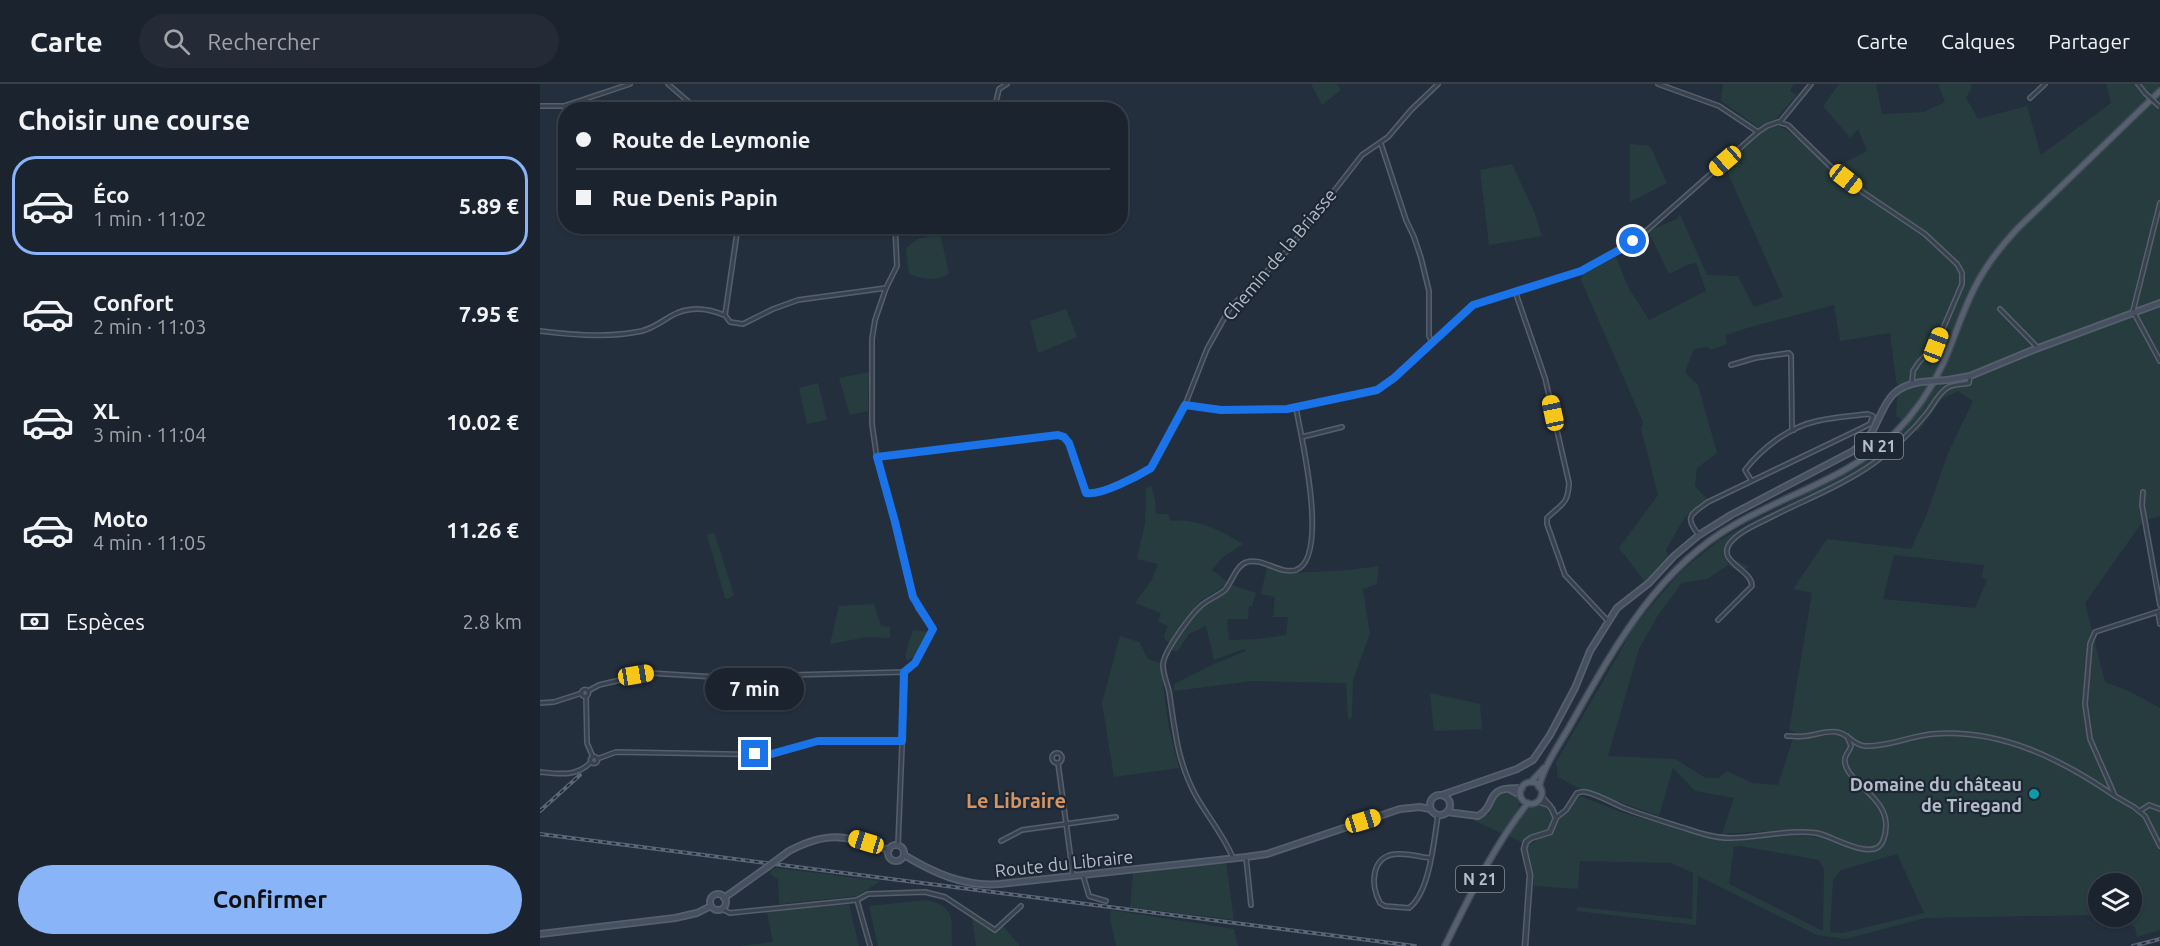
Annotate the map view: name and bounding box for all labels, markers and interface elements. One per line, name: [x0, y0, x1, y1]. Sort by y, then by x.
search box: [139, 14, 559, 68]
icon: search: [160, 25, 193, 58]
text: Carte: [30, 26, 103, 57]
text: Rechercher: [208, 29, 320, 54]
text: Carte: [1857, 29, 1908, 53]
text: Calques: [1941, 29, 2015, 53]
text: Partager: [2048, 29, 2130, 53]
text: Choisir une course: [18, 105, 250, 135]
text: Route de Leymonie: [612, 127, 811, 152]
car: [1706, 142, 1744, 180]
car: [1826, 161, 1866, 197]
icon: car: [21, 179, 75, 233]
text: Éco: [93, 182, 130, 207]
street label: Chemin de la Briasse: [1218, 184, 1340, 324]
text: Rue Denis Papin: [612, 185, 778, 210]
text: 5.89 €: [459, 193, 519, 218]
text: 1 min · 11:02: [93, 207, 207, 230]
route start: [1619, 227, 1646, 254]
icon: car: [21, 287, 75, 341]
text: Confort: [93, 290, 174, 315]
text: 7.95 €: [459, 301, 519, 326]
text: 2 min · 11:03: [93, 315, 207, 338]
car: [1921, 325, 1951, 365]
car: [1540, 394, 1566, 432]
icon: car: [21, 395, 75, 449]
text: XL: [93, 398, 120, 423]
text: 10.02 €: [446, 409, 519, 434]
text: 3 min · 11:04: [93, 423, 207, 446]
road number: N 21: [1855, 433, 1903, 459]
icon: car: [21, 503, 75, 557]
text: Moto: [93, 506, 148, 531]
text: 11.26 €: [446, 517, 519, 542]
text: 4 min · 11:05: [93, 531, 207, 554]
icon: cash: [18, 605, 51, 638]
text: Espèces: [66, 609, 145, 634]
text: 2.8 km: [463, 610, 522, 633]
car: [617, 663, 655, 687]
callout: 7 min: [706, 667, 804, 709]
text: 7 min: [729, 677, 780, 700]
route end: [741, 740, 768, 767]
place label: Domaine du château de Tiregand: [1850, 774, 2022, 815]
marker: Domaine du château de Tiregand: [2027, 787, 2041, 801]
district label: Le Libraire: [966, 789, 1066, 812]
car: [1343, 807, 1383, 835]
car: [846, 828, 886, 856]
street label: Route du Libraire: [994, 846, 1134, 880]
button: Confirmer: [18, 865, 522, 934]
road number: N 21: [1456, 866, 1504, 892]
map controls: [2088, 873, 2142, 927]
button: layers: [2088, 873, 2142, 927]

